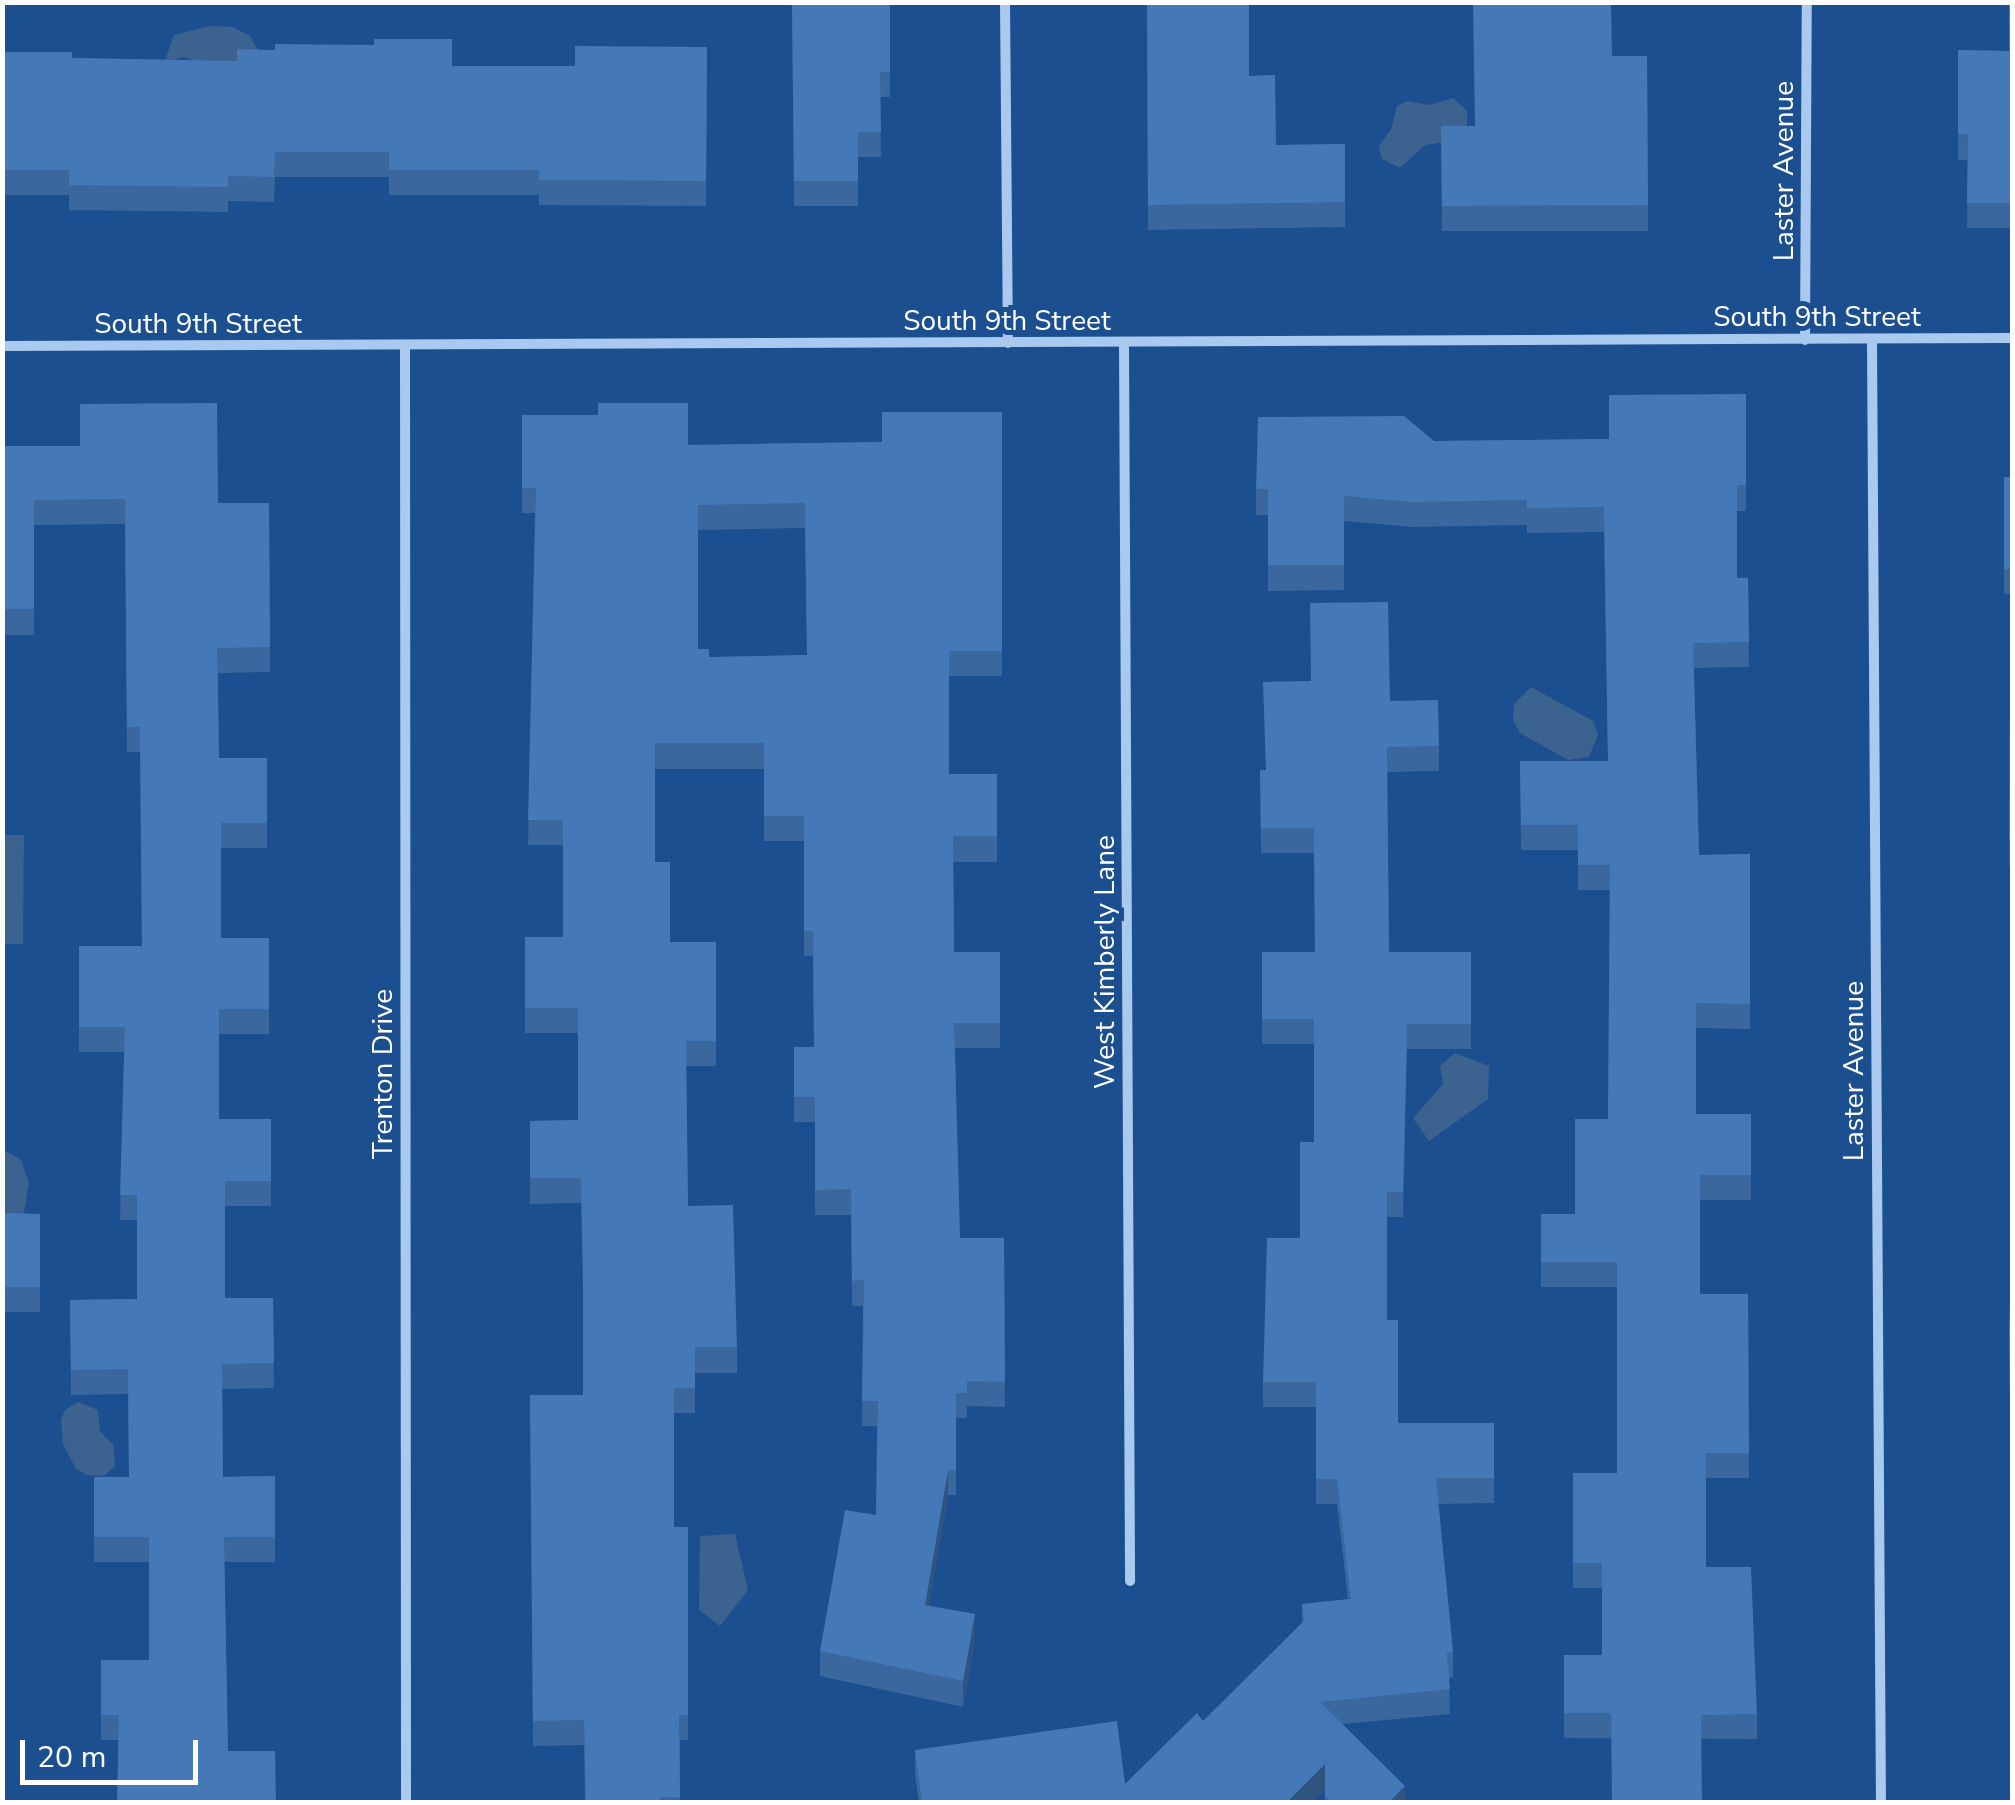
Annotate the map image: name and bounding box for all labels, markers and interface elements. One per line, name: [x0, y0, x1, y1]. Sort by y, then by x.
street label: Laster Avenue: [1767, 81, 1801, 261]
street label: South 9th Street: [1713, 300, 1921, 334]
street label: South 9th Street: [903, 304, 1111, 338]
street label: South 9th Street: [94, 307, 302, 341]
street label: West Kimberly Lane: [1088, 835, 1122, 1089]
street label: Laster Avenue: [1837, 981, 1871, 1161]
street label: Trenton Drive: [366, 989, 400, 1159]
scale bar: [25, 1720, 202, 1782]
text: 20 m: [37, 1737, 106, 1778]

